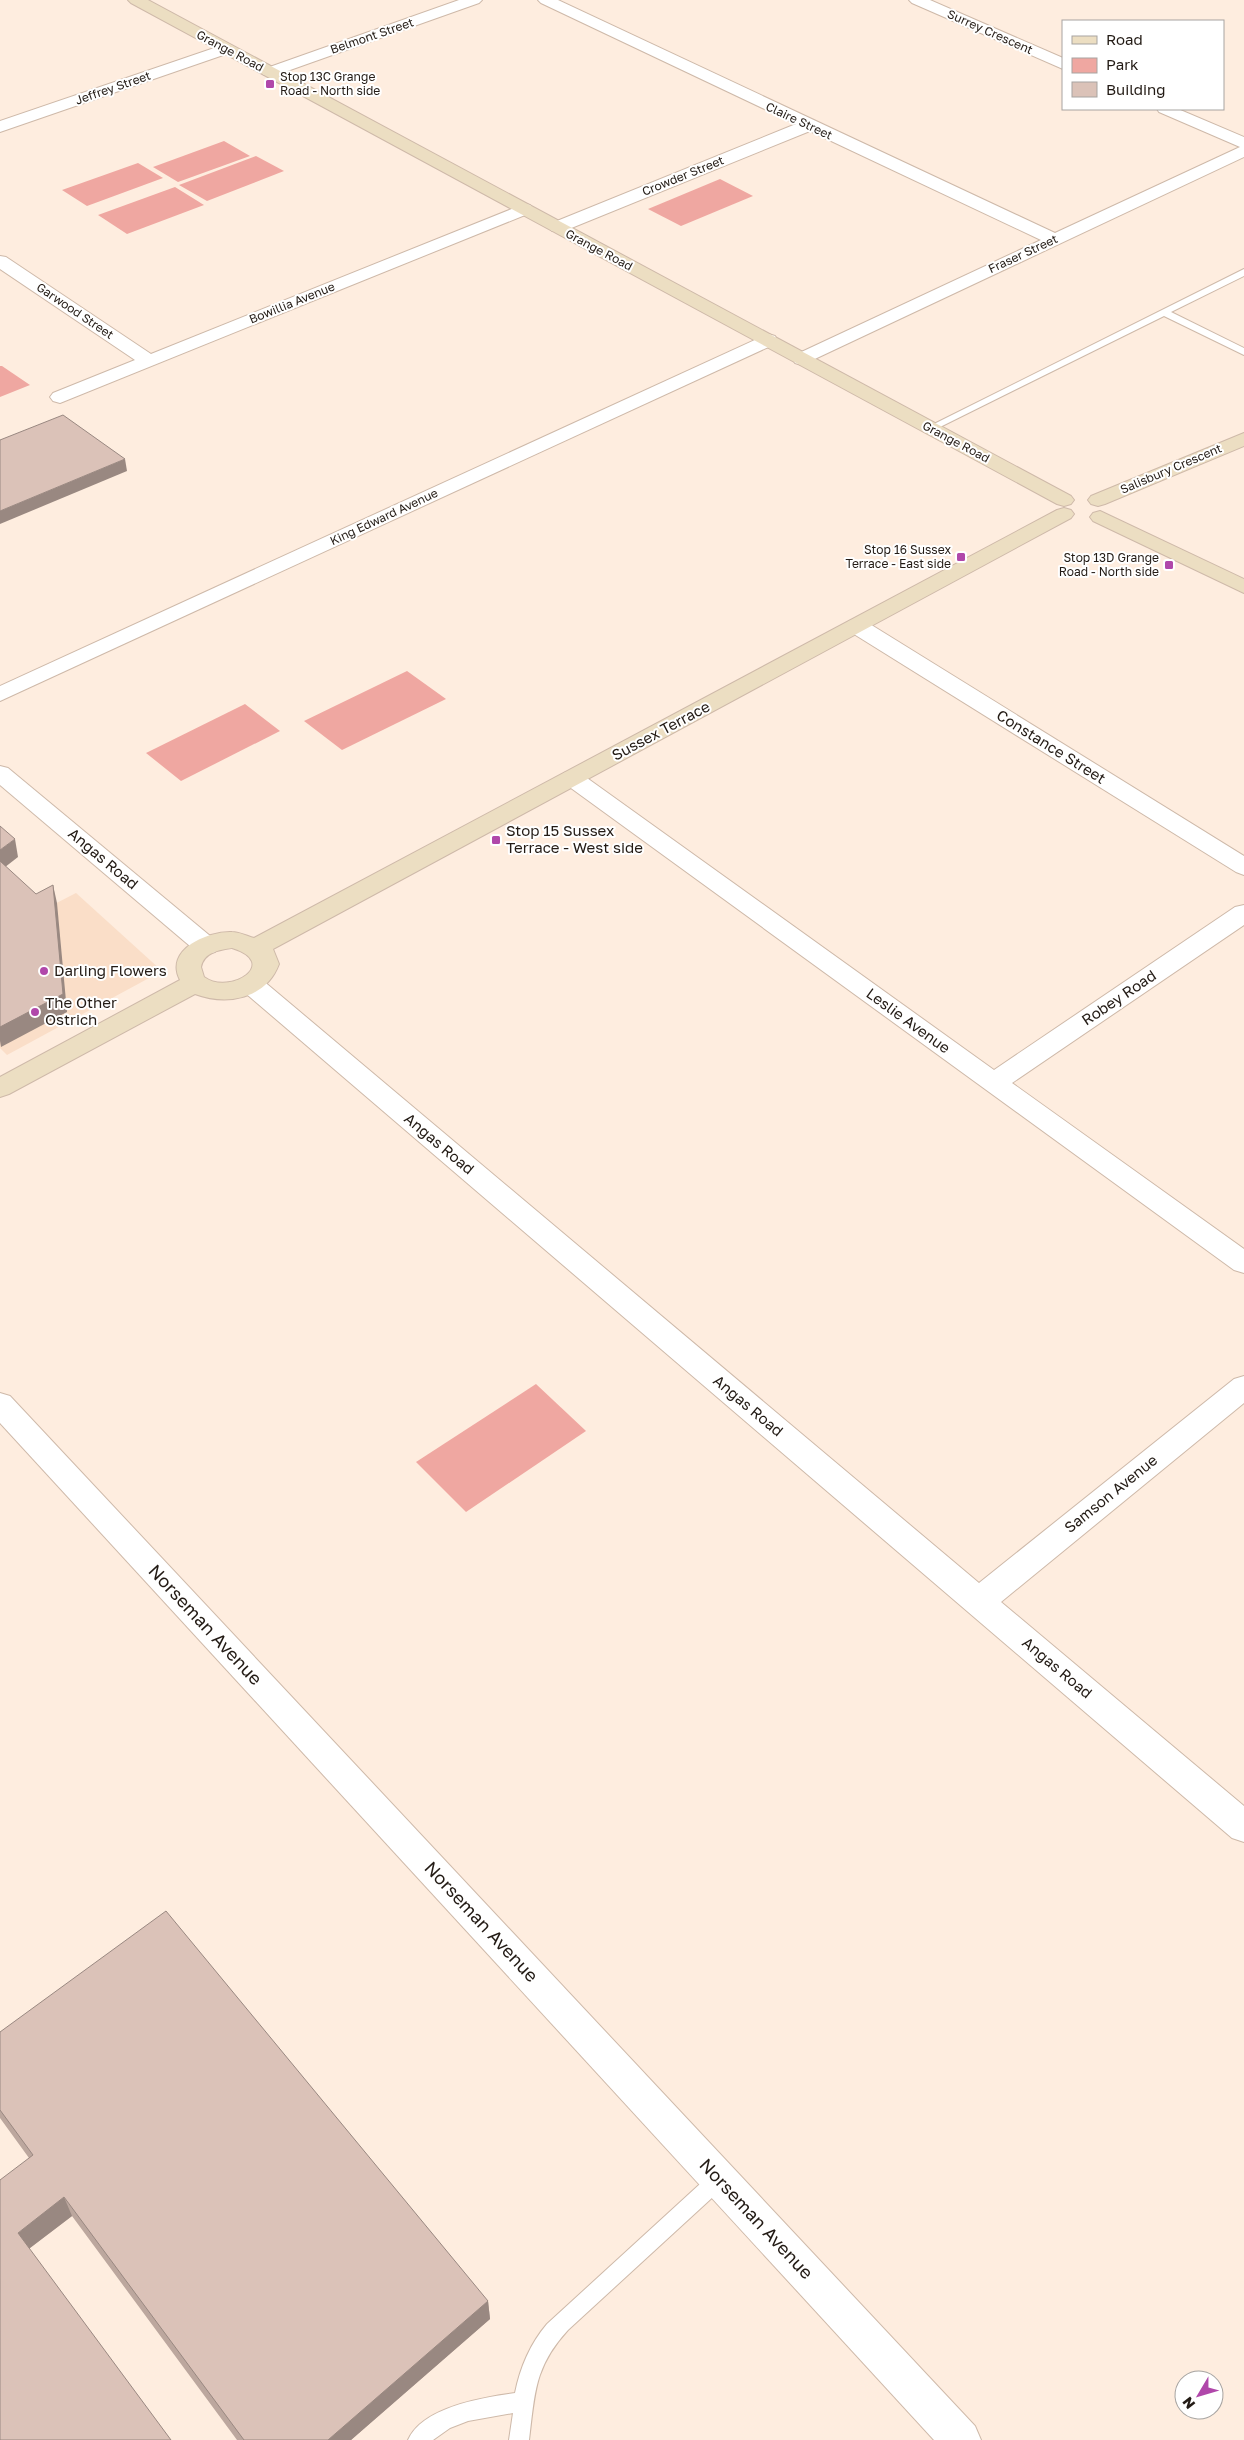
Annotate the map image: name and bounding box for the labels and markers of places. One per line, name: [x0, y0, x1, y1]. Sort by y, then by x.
place label: Stop 13C Grange Road - North side: [280, 69, 380, 98]
marker: Stop 13C Grange Road - North side: [264, 78, 276, 90]
place label: Stop 16 Sussex Terrace - East side: [846, 542, 951, 571]
place label: Stop 13D Grange Road - North side: [1059, 550, 1159, 579]
marker: Stop 16 Sussex Terrace - East side: [955, 551, 967, 563]
marker: Stop 13D Grange Road - North side: [1163, 559, 1175, 571]
place label: Stop 15 Sussex Terrace - West side: [506, 821, 643, 856]
marker: Stop 15 Sussex Terrace - West side: [490, 834, 502, 846]
place label: Darling Flowers: [54, 961, 167, 979]
marker: Darling Flowers: [38, 965, 50, 977]
place label: The Other Ostrich: [45, 993, 117, 1028]
marker: The Other Ostrich: [29, 1006, 41, 1018]

